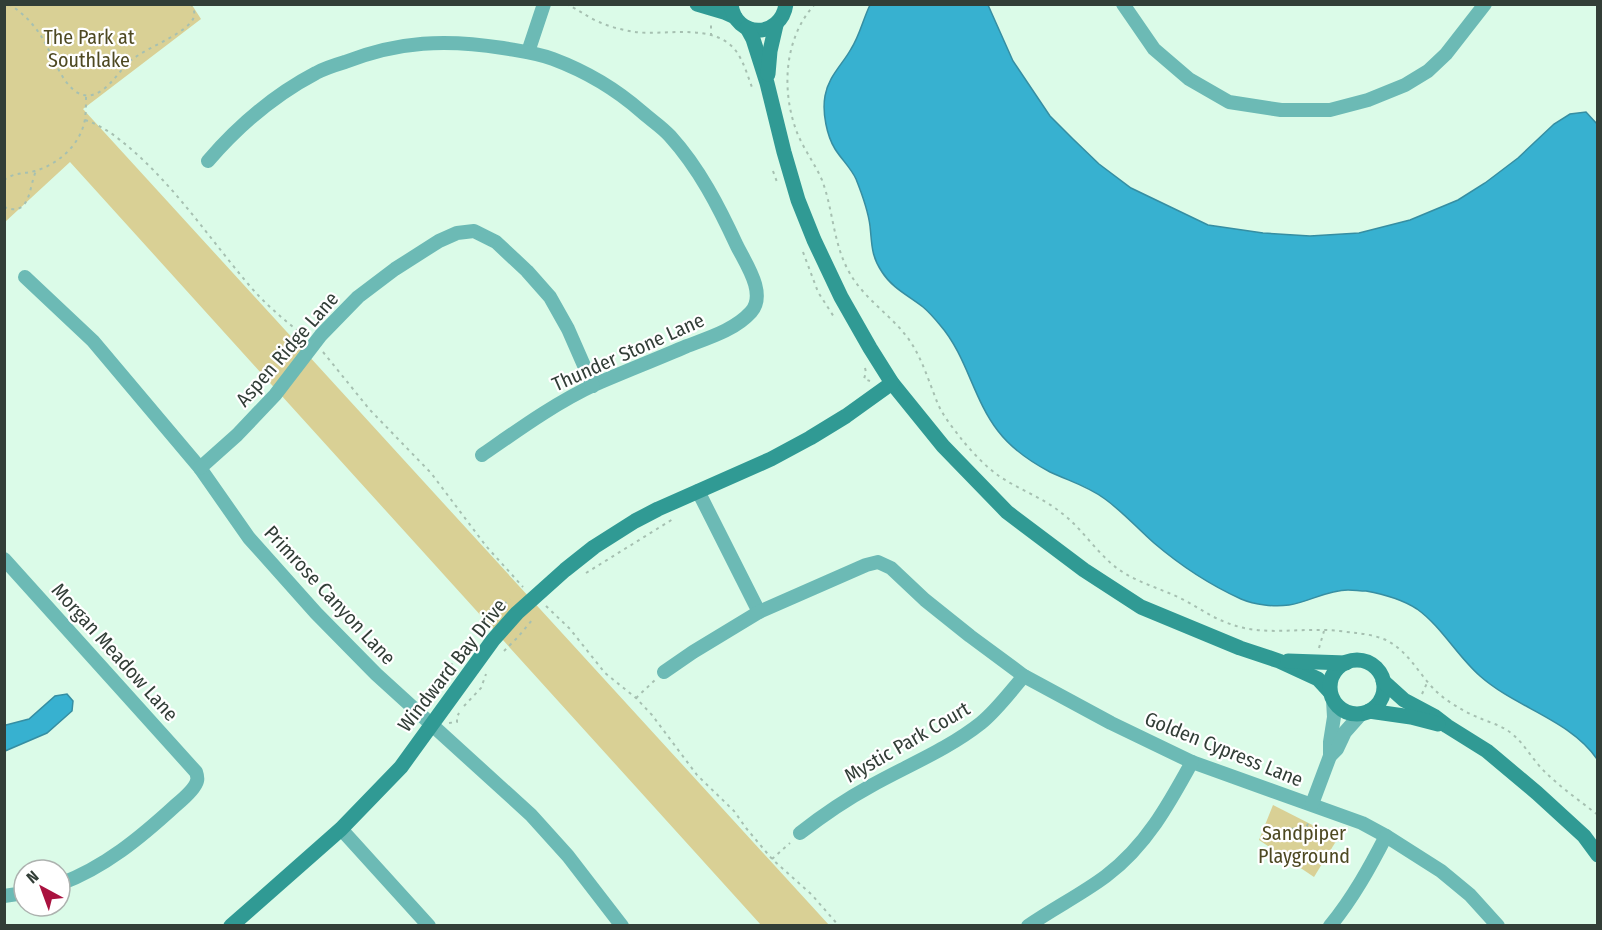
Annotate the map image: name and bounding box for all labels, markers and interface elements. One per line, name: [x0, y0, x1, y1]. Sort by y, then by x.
park label: The Park at Southlake: [44, 25, 135, 72]
street label: Aspen Ridge Lane: [231, 287, 343, 411]
street label: Thunder Stone Lane: [548, 308, 708, 396]
street label: Primrose Canyon Lane: [259, 521, 401, 669]
street label: Morgan Meadow Lane: [47, 578, 183, 726]
street label: Windward Bay Drive: [393, 594, 511, 736]
street label: Mystic Park Court: [840, 696, 974, 788]
street label: Golden Cypress Lane: [1141, 706, 1307, 792]
park label: Sandpiper Playground: [1258, 821, 1350, 868]
north arrow: [12, 858, 72, 918]
text: N: [23, 867, 42, 887]

